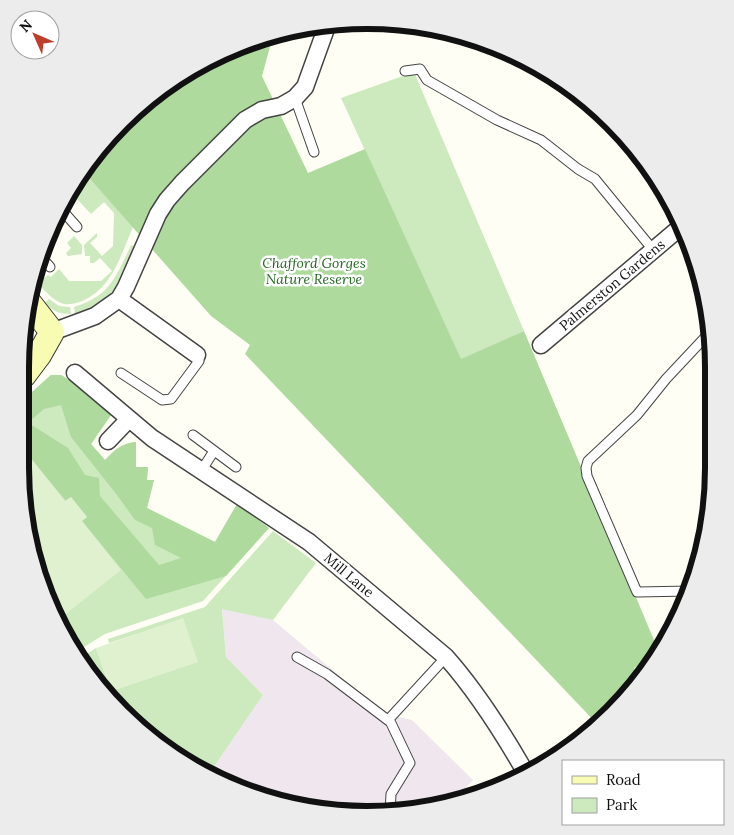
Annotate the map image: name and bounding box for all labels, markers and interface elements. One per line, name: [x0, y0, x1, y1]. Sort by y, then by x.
north arrow: [10, 10, 60, 60]
text: N: [16, 15, 36, 36]
street label: Palmerston Gardens: [555, 235, 669, 335]
park label: Chafford Gorges Nature Reserve: [262, 254, 366, 288]
street label: Mill Lane: [320, 549, 378, 601]
legend: [562, 760, 724, 825]
text: Road: [606, 770, 641, 789]
text: Park: [606, 795, 637, 814]

